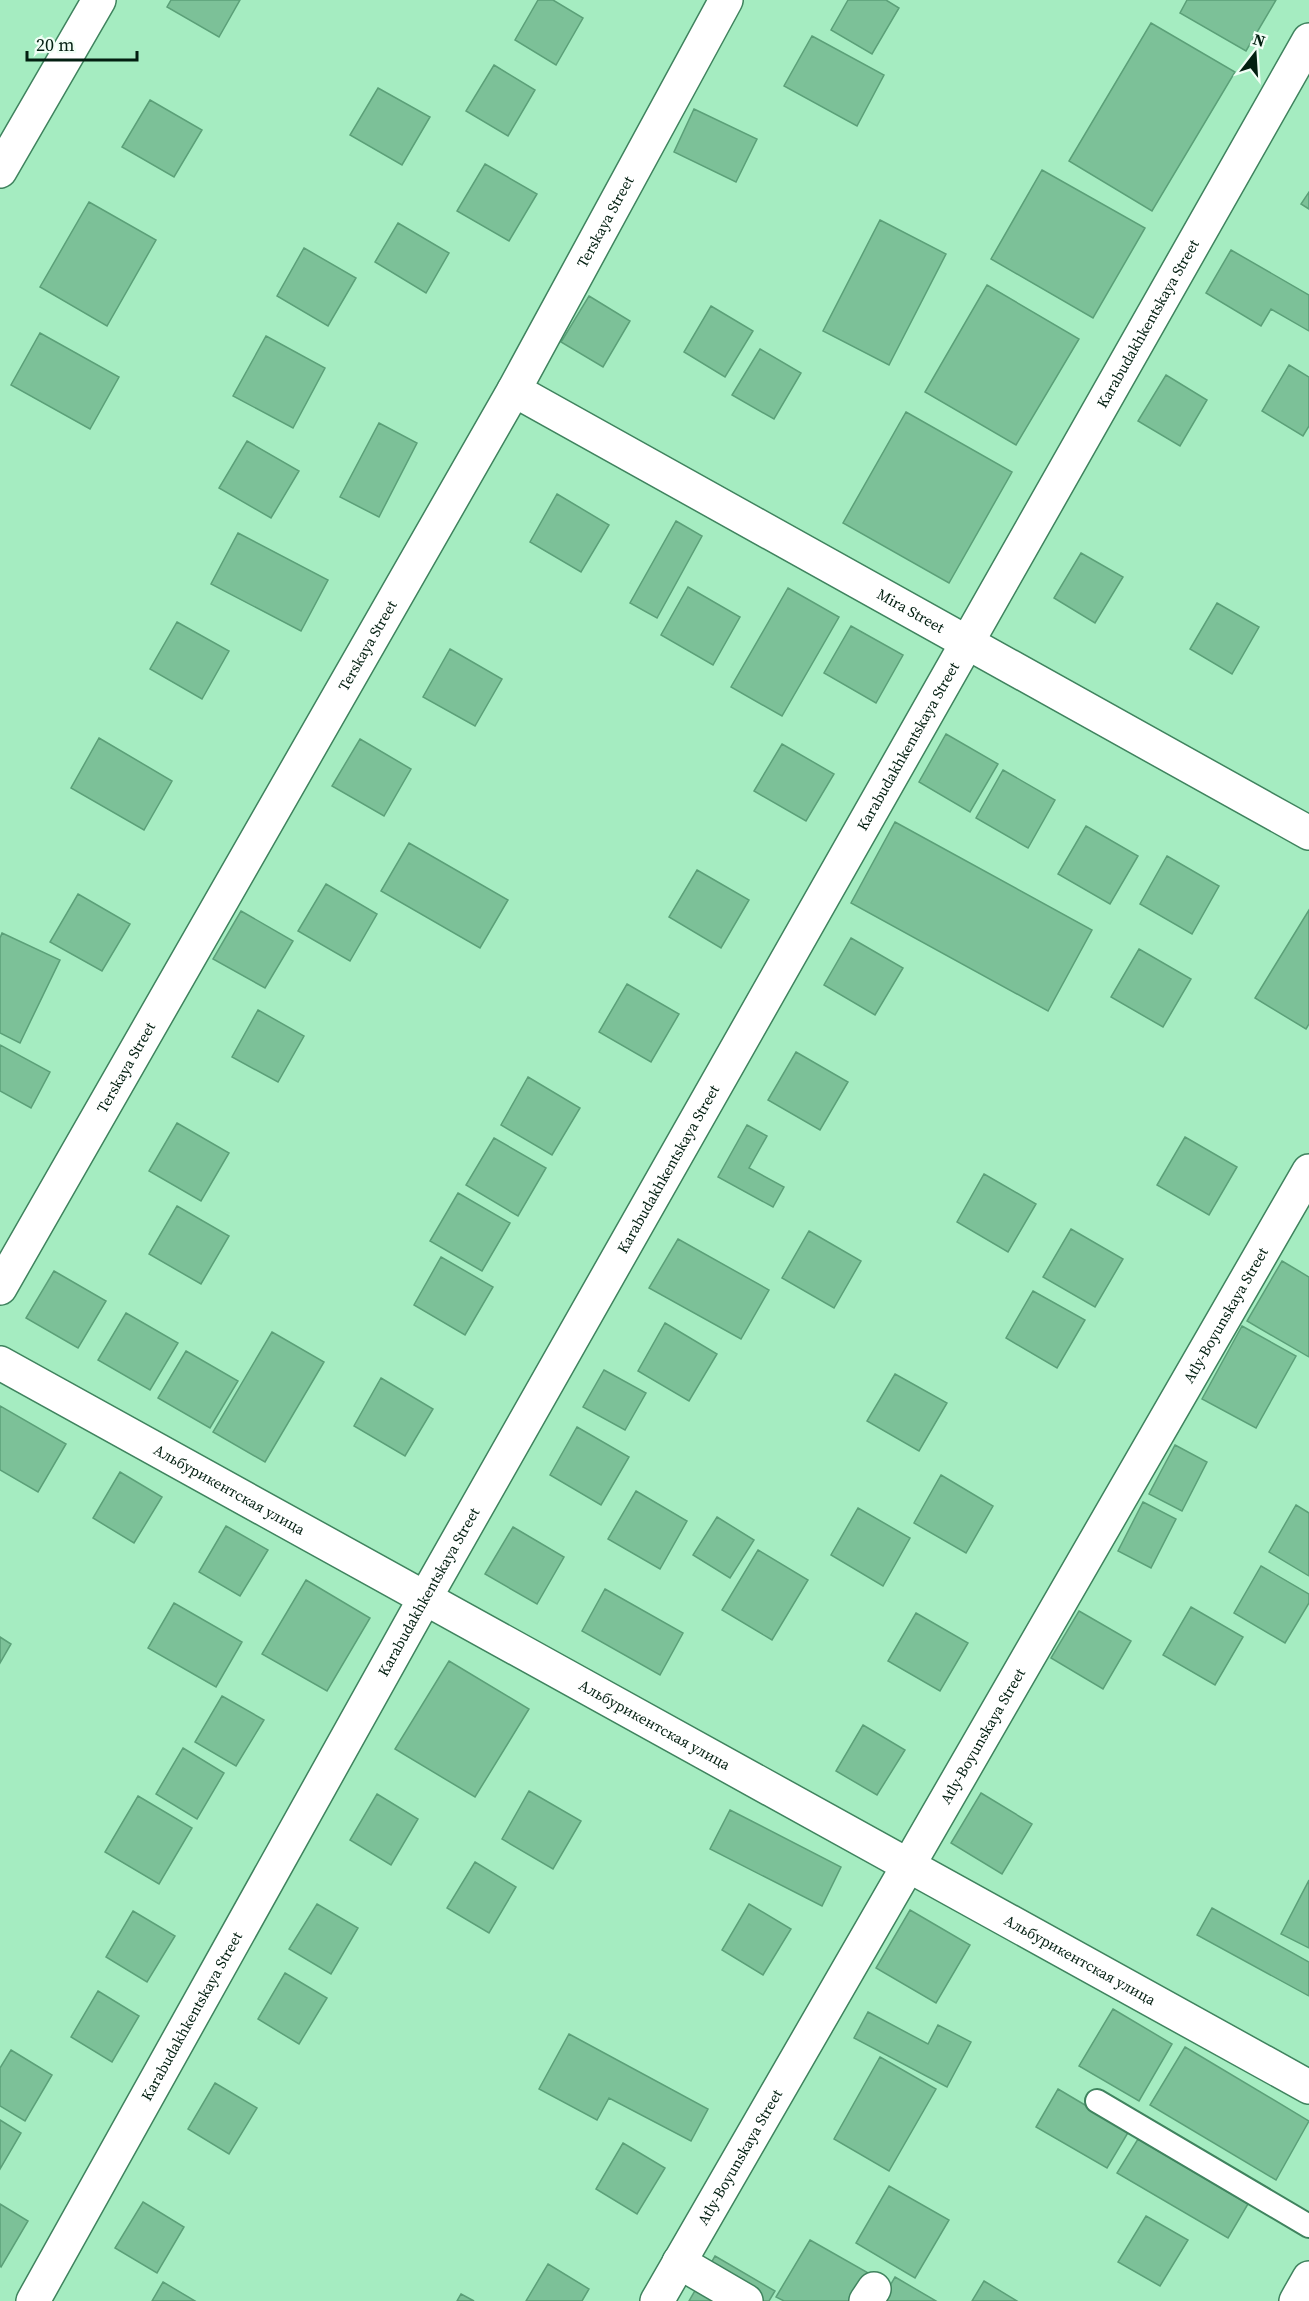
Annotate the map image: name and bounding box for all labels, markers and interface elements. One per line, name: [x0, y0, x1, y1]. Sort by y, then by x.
scale bar: [27, 24, 136, 62]
north arrow: [1225, 24, 1285, 84]
text: N: [1251, 27, 1269, 52]
text: 20 m: [36, 32, 74, 57]
street label: Terskaya Street: [571, 172, 638, 271]
street label: Karabudakhkentskaya Street: [1091, 235, 1204, 412]
street label: Mira Street: [873, 583, 948, 638]
street label: Terskaya Street: [333, 596, 402, 695]
street label: Karabudakhkentskaya Street: [852, 658, 964, 834]
street label: Terskaya Street: [91, 1018, 160, 1117]
street label: Karabudakhkentskaya Street: [612, 1081, 724, 1257]
street label: Atly-Boyunskaya Street: [1178, 1243, 1273, 1387]
street label: Альбурикентская улица: [150, 1439, 309, 1540]
street label: Karabudakhkentskaya Street: [372, 1503, 484, 1680]
street label: Atly-Boyunskaya Street: [935, 1664, 1030, 1808]
street label: Альбурикентская улица: [575, 1674, 735, 1775]
street label: Альбурикентская улица: [1001, 1909, 1160, 2010]
street label: Karabudakhkentskaya Street: [136, 1928, 247, 2104]
street label: Atly-Boyunskaya Street: [692, 2085, 787, 2229]

